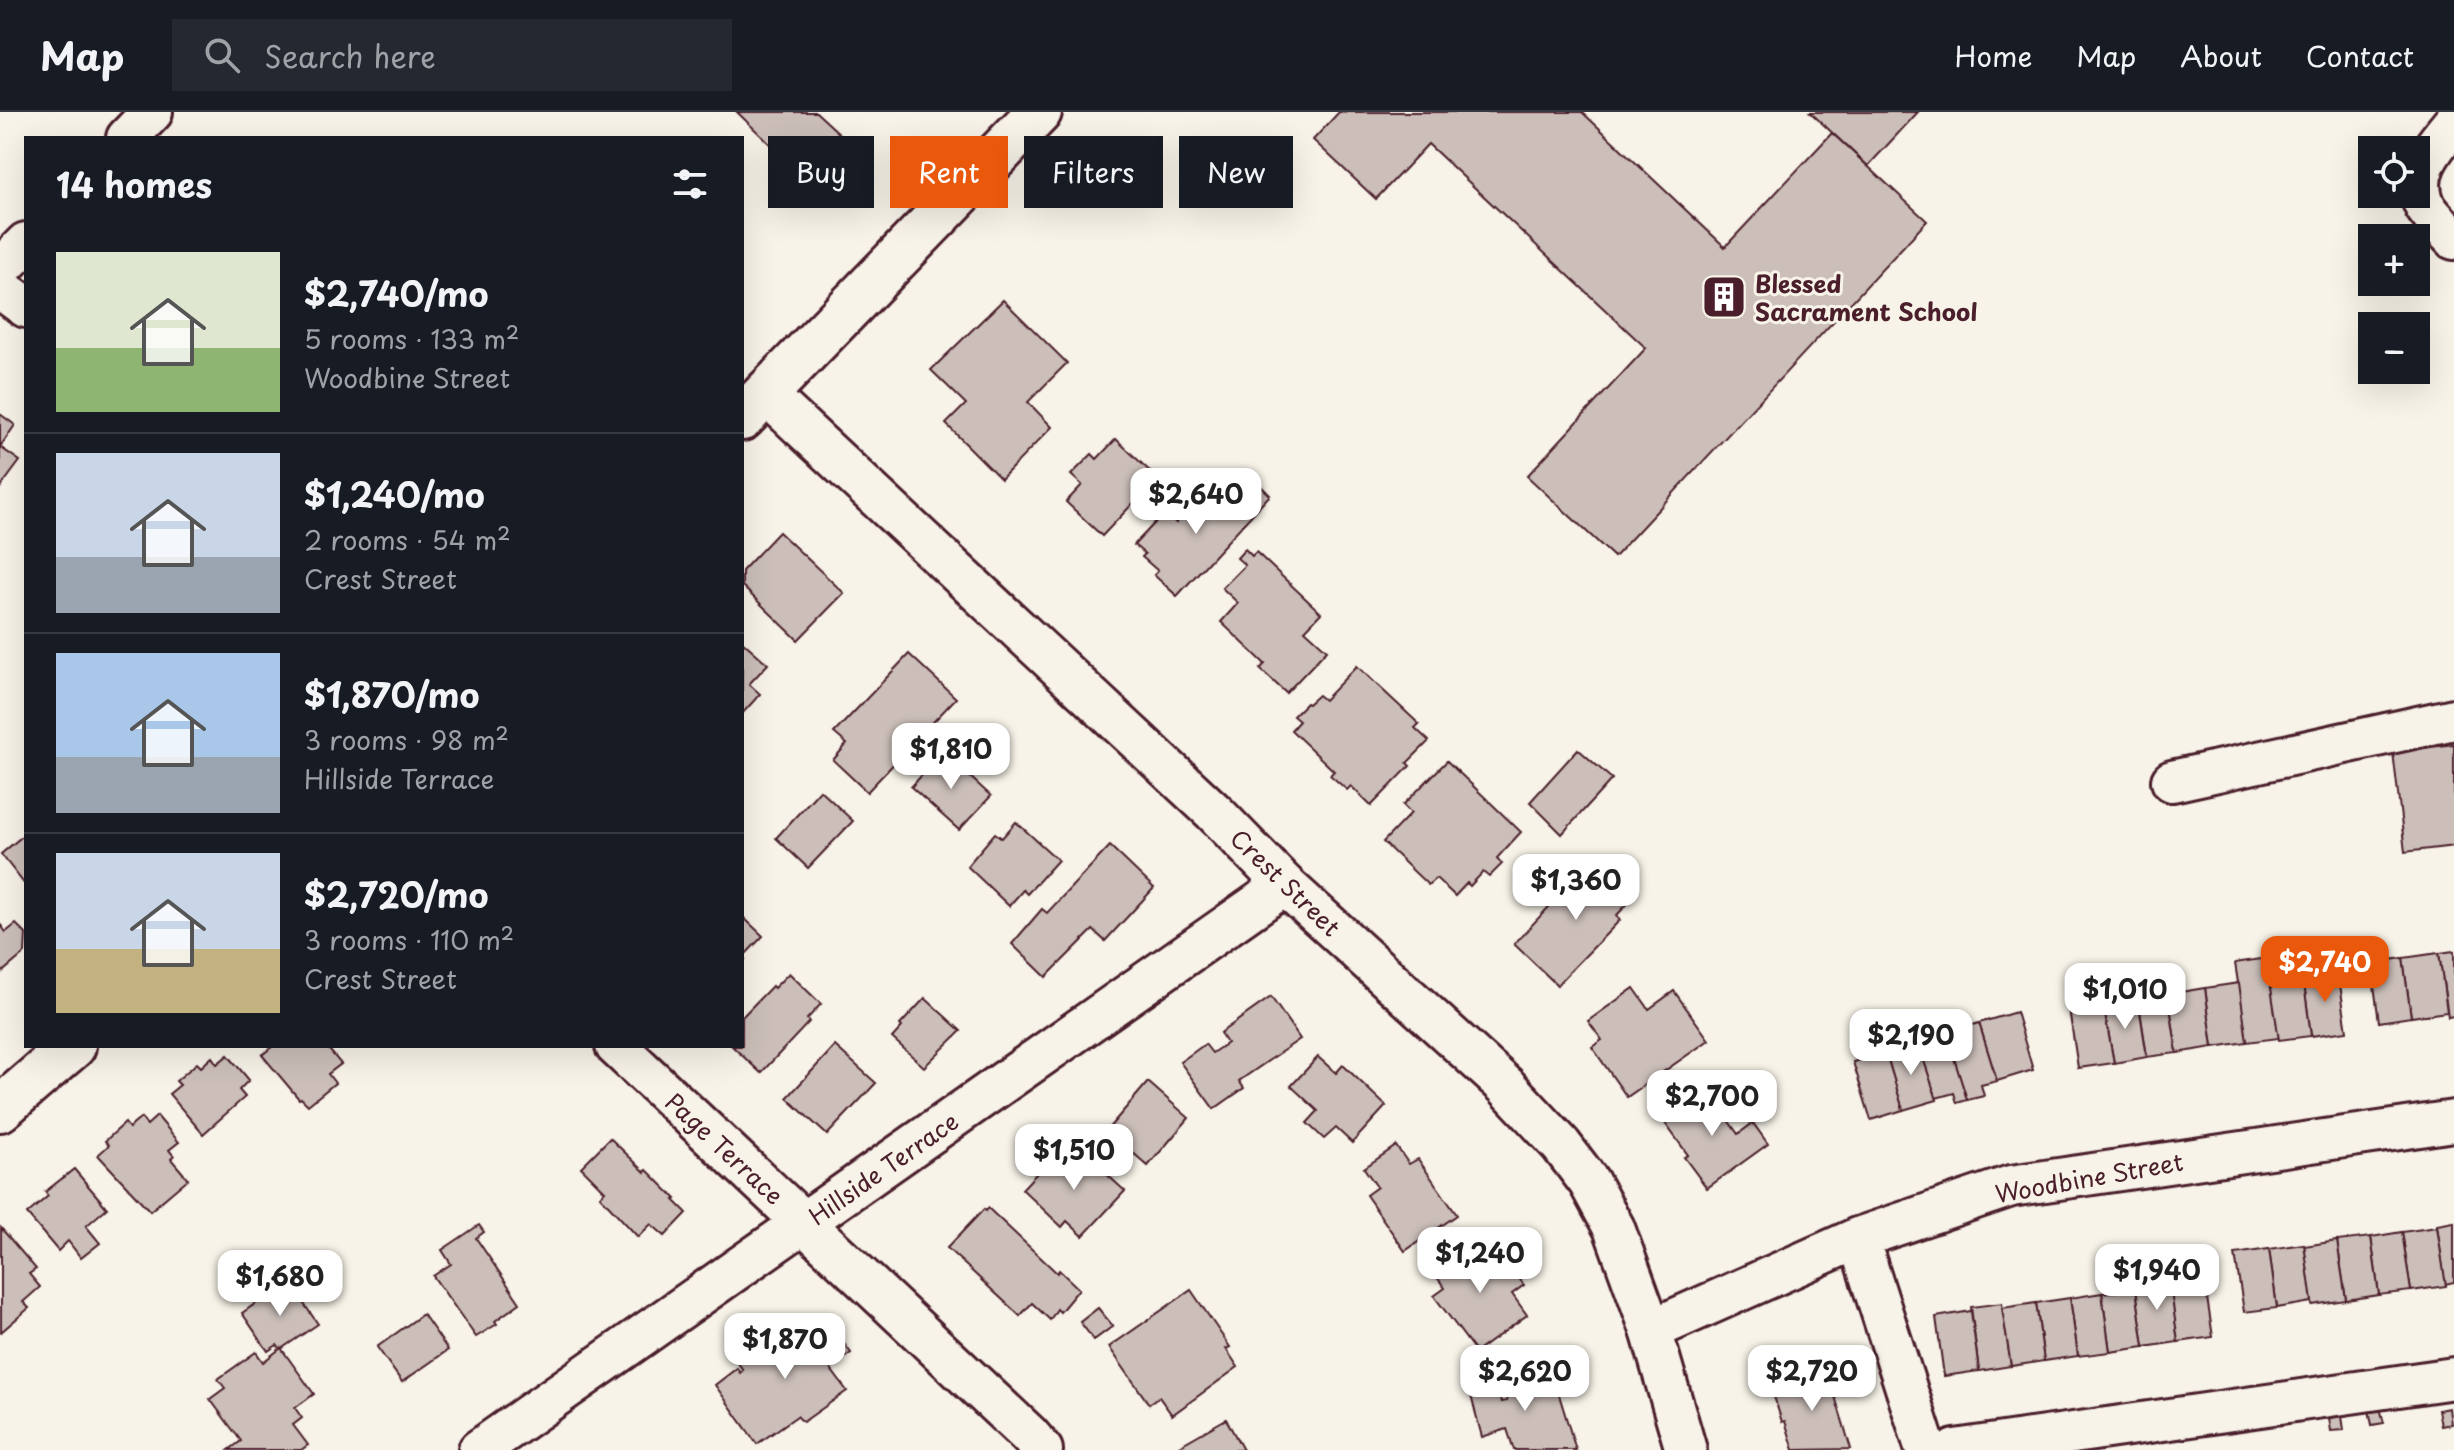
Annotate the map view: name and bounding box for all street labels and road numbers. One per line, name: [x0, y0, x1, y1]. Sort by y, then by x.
street label: Crest Street: [1223, 820, 1349, 944]
street label: Page Terrace: [658, 1084, 792, 1212]
street label: Hillside Terrace: [801, 1103, 965, 1233]
street label: Woodbine Street: [1992, 1143, 2186, 1211]

